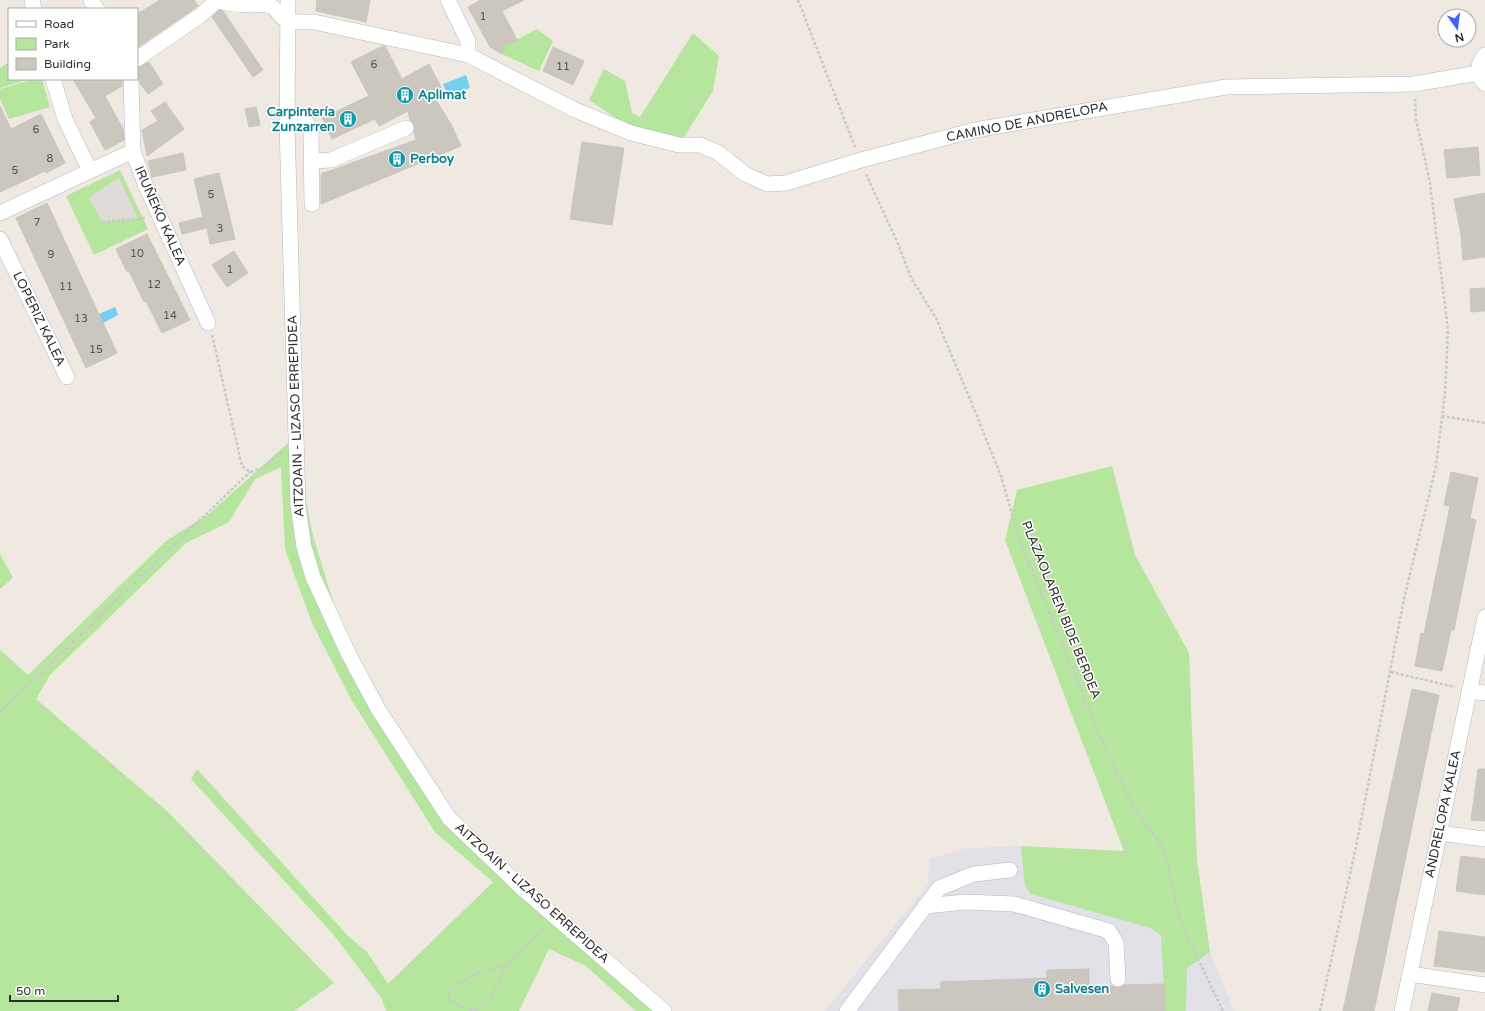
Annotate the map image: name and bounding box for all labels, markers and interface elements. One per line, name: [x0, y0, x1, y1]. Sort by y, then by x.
legend: [8, 8, 138, 80]
north arrow: [1437, 8, 1477, 48]
house number: 1: [480, 10, 486, 23]
text: Road: [44, 17, 74, 31]
text: N: [1453, 30, 1465, 45]
text: Park: [44, 37, 70, 51]
text: Building: [44, 57, 91, 71]
house number: 6: [371, 58, 378, 71]
house number: 11: [556, 60, 570, 73]
building icon: Aplimat: [395, 85, 415, 105]
place label: Aplimat: [418, 87, 466, 103]
street label: CAMINO DE ANDRELOPA: [945, 98, 1109, 146]
place label: Carpintería Zunzarren: [267, 104, 335, 135]
building icon: Carpintería Zunzarren: [338, 109, 358, 129]
house number: 6: [33, 123, 40, 136]
building icon: Perboy: [387, 149, 407, 169]
place label: Perboy: [410, 151, 454, 167]
house number: 8: [47, 152, 54, 165]
house number: 5: [12, 164, 19, 177]
street label: IRUÑEKO KALEA: [131, 164, 189, 269]
house number: 5: [208, 188, 215, 201]
house number: 7: [34, 216, 41, 229]
house number: 3: [217, 222, 224, 235]
house number: 10: [130, 247, 144, 260]
house number: 9: [48, 248, 55, 261]
house number: 1: [227, 263, 233, 276]
street label: LOPERIZ KALEA: [9, 269, 69, 369]
house number: 12: [147, 278, 161, 291]
house number: 11: [59, 280, 73, 293]
house number: 14: [163, 309, 177, 322]
house number: 13: [74, 312, 88, 325]
street label: AITZOAIN - LIZASO ERREPIDEA: [284, 314, 308, 517]
house number: 15: [89, 343, 103, 356]
street label: PLAZAOLAREN BIDE BERDEA: [1018, 519, 1104, 702]
street label: ANDRELOPA KALEA: [1422, 748, 1464, 879]
street label: AITZOAIN - LIZASO ERREPIDEA: [451, 819, 613, 967]
scale bar: [10, 977, 118, 1003]
building icon: Salvesen: [1032, 979, 1052, 999]
place label: Salvesen: [1055, 981, 1109, 997]
text: 50 m: [16, 984, 45, 998]

